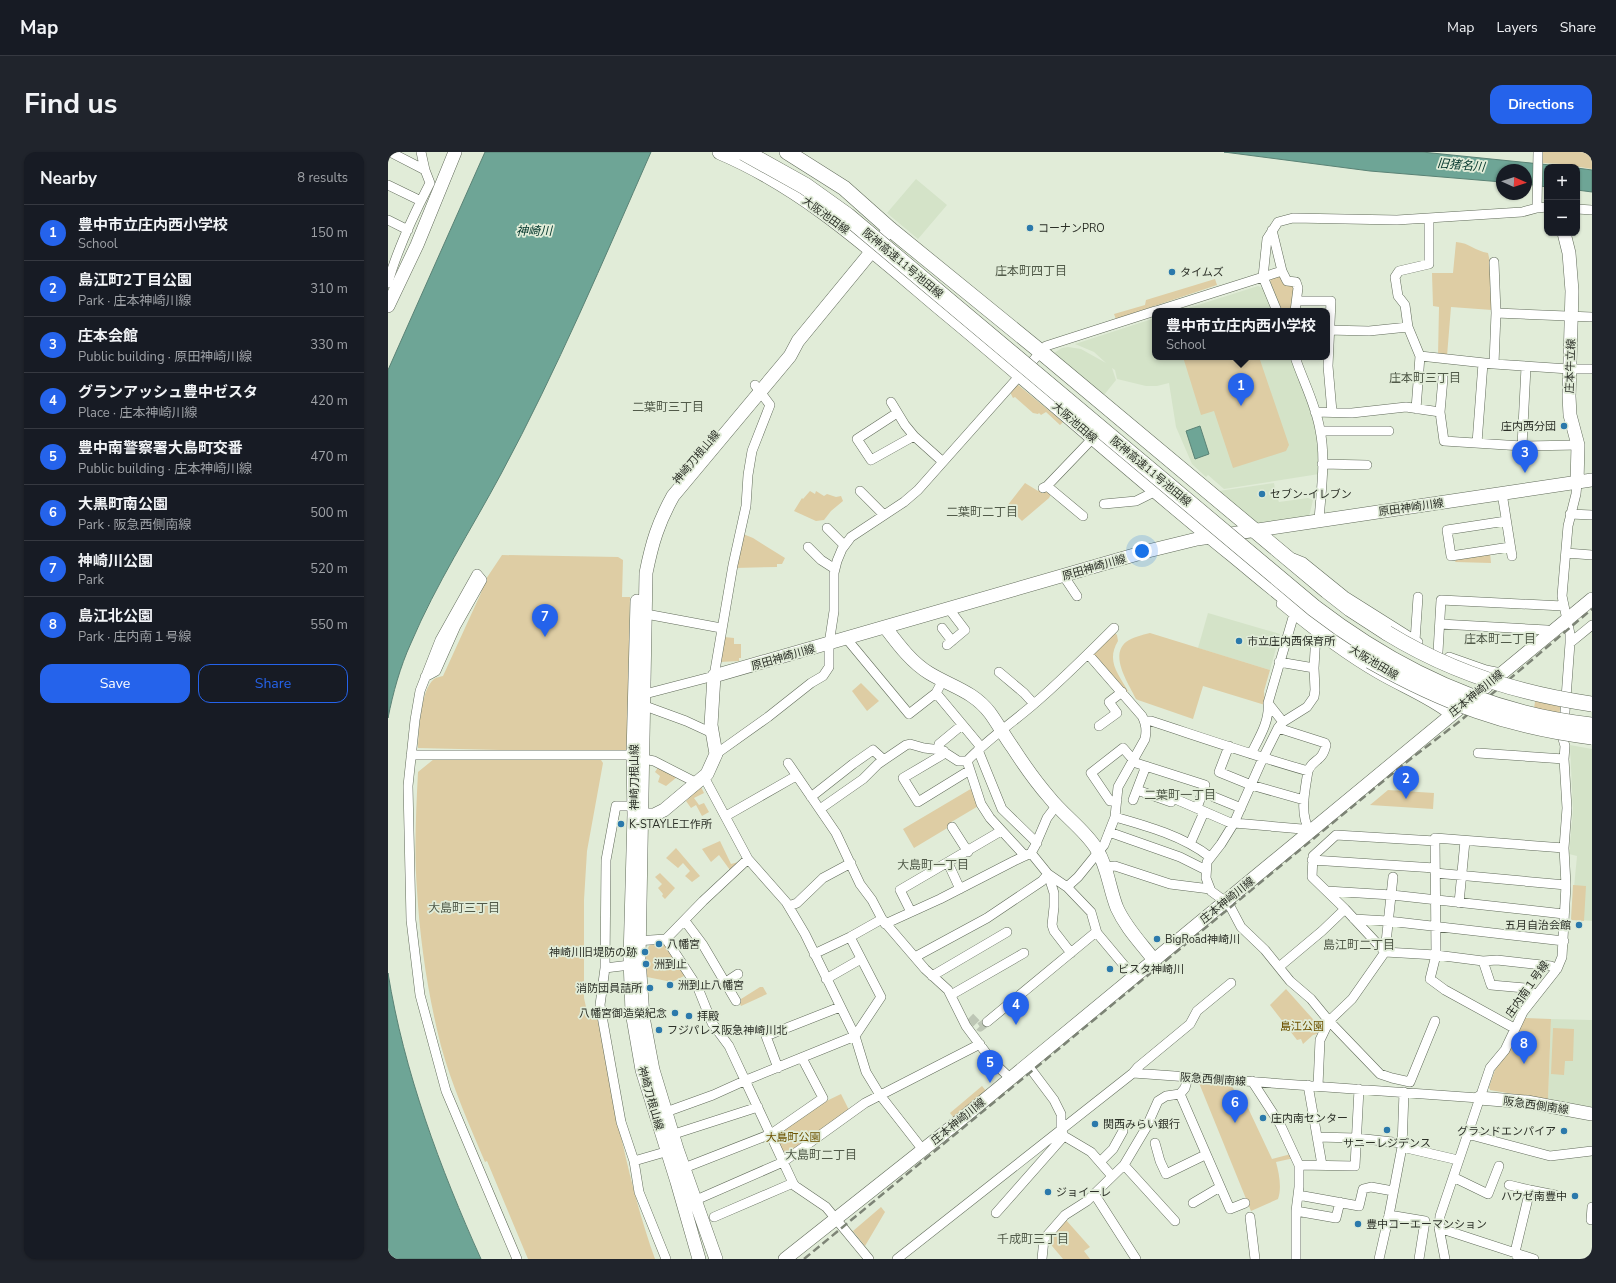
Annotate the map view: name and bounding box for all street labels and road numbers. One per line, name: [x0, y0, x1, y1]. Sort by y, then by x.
street label: 大阪池田線: [799, 193, 852, 238]
street label: 阪神高速11号池田線: [859, 225, 946, 302]
street label: 庄本牛立線: [1562, 338, 1579, 394]
street label: 大阪池田線: [1049, 399, 1100, 446]
street label: 神崎刀根山線: [669, 427, 723, 487]
street label: 阪神高速11号池田線: [1107, 433, 1194, 510]
street label: 原田神崎川線: [1377, 495, 1445, 520]
street label: 原田神崎川線: [1060, 551, 1128, 584]
street label: 原田神崎川線: [749, 641, 817, 674]
street label: 大阪池田線: [1346, 642, 1401, 683]
street label: 庄本神崎川線: [1446, 667, 1507, 720]
street label: 神崎刀根山線: [627, 744, 642, 810]
street label: 庄本神崎川線: [1197, 874, 1258, 927]
street label: 庄内南１号線: [1502, 958, 1552, 1021]
street label: 神崎刀根山線: [634, 1064, 667, 1132]
street label: 阪急西側南線: [1180, 1070, 1246, 1089]
street label: 阪急西側南線: [1502, 1093, 1570, 1118]
street label: 庄本神崎川線: [928, 1095, 989, 1148]

